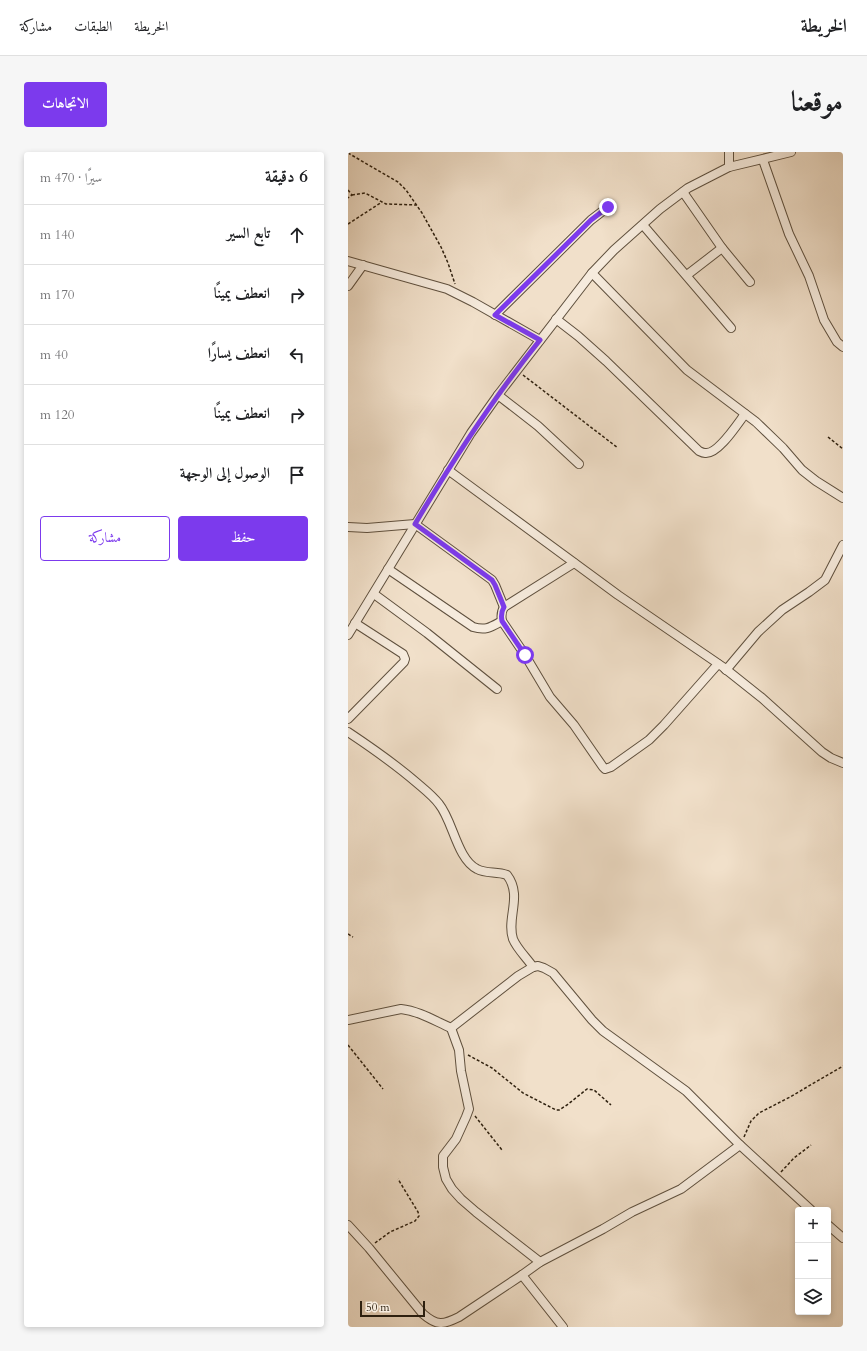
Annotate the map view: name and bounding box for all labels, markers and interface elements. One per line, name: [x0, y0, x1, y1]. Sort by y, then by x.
text: الخريطة: [801, 13, 847, 39]
text: مشاركة: [20, 17, 52, 36]
text: الطبقات: [74, 17, 112, 36]
text: الخريطة: [134, 17, 168, 36]
button: الاتجاهات: [24, 82, 107, 127]
text: موقعنا: [791, 83, 843, 121]
text: 6 دقيقة: [265, 165, 308, 188]
text: سيرًا · 470 m: [40, 169, 102, 187]
route end: [599, 198, 617, 216]
text: تابع السير: [227, 223, 270, 243]
icon: ahead: [286, 224, 308, 246]
text: 140 m: [40, 226, 74, 244]
text: انعطف يمينًا: [214, 283, 270, 303]
icon: right: [286, 284, 308, 306]
text: 170 m: [40, 286, 74, 304]
text: انعطف يسارًا: [208, 343, 270, 363]
icon: left: [286, 344, 308, 366]
text: 40 m: [40, 346, 68, 364]
text: انعطف يمينًا: [214, 403, 270, 423]
icon: right: [286, 404, 308, 426]
text: 120 m: [40, 406, 74, 424]
text: الوصول إلى الوجهة: [180, 463, 270, 483]
icon: arrive: [286, 464, 308, 486]
button: مشاركة: [40, 516, 170, 561]
button: حفظ: [178, 516, 308, 561]
route start: [516, 646, 534, 664]
map controls: [795, 1207, 831, 1315]
button: +: [795, 1207, 831, 1243]
button: −: [795, 1243, 831, 1279]
button: layers: [795, 1279, 831, 1315]
scale bar: [360, 1299, 425, 1318]
text: 50 m: [366, 1300, 390, 1315]

